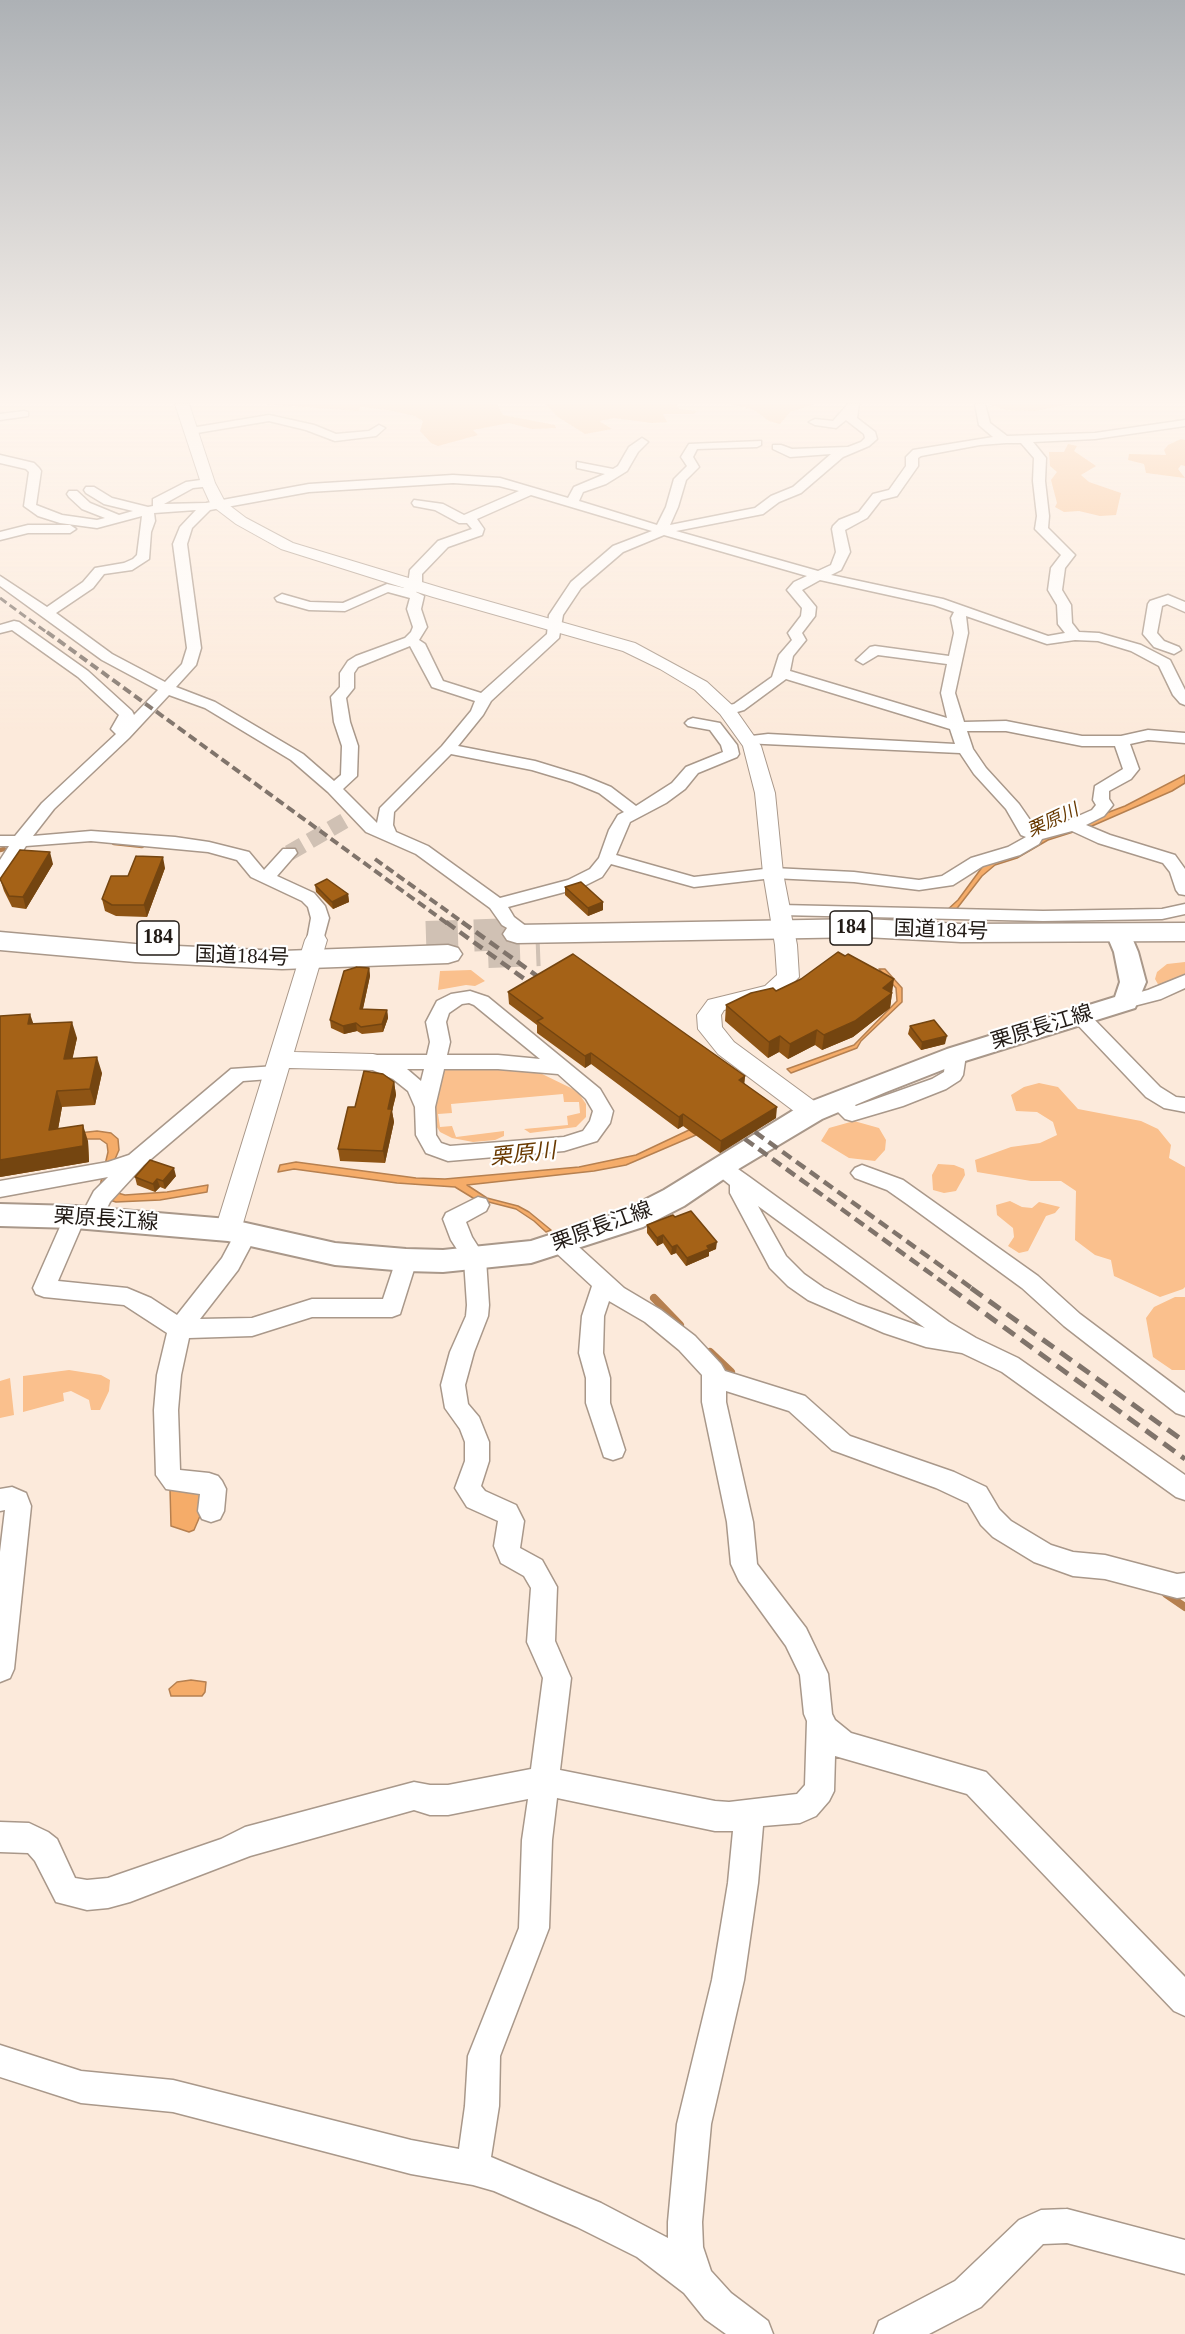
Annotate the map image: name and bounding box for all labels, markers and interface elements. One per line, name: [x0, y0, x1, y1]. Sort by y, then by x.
water label: 栗原川: [1024, 800, 1082, 842]
road number: 184: [830, 911, 872, 945]
street label: 国道184号: [893, 917, 989, 945]
road number: 184: [137, 921, 179, 955]
street label: 国道184号: [194, 943, 290, 971]
street label: 栗原長江線: [988, 1001, 1096, 1055]
water label: 栗原川: [489, 1138, 557, 1172]
street label: 栗原長江線: [548, 1197, 656, 1257]
street label: 栗原長江線: [53, 1204, 159, 1236]

